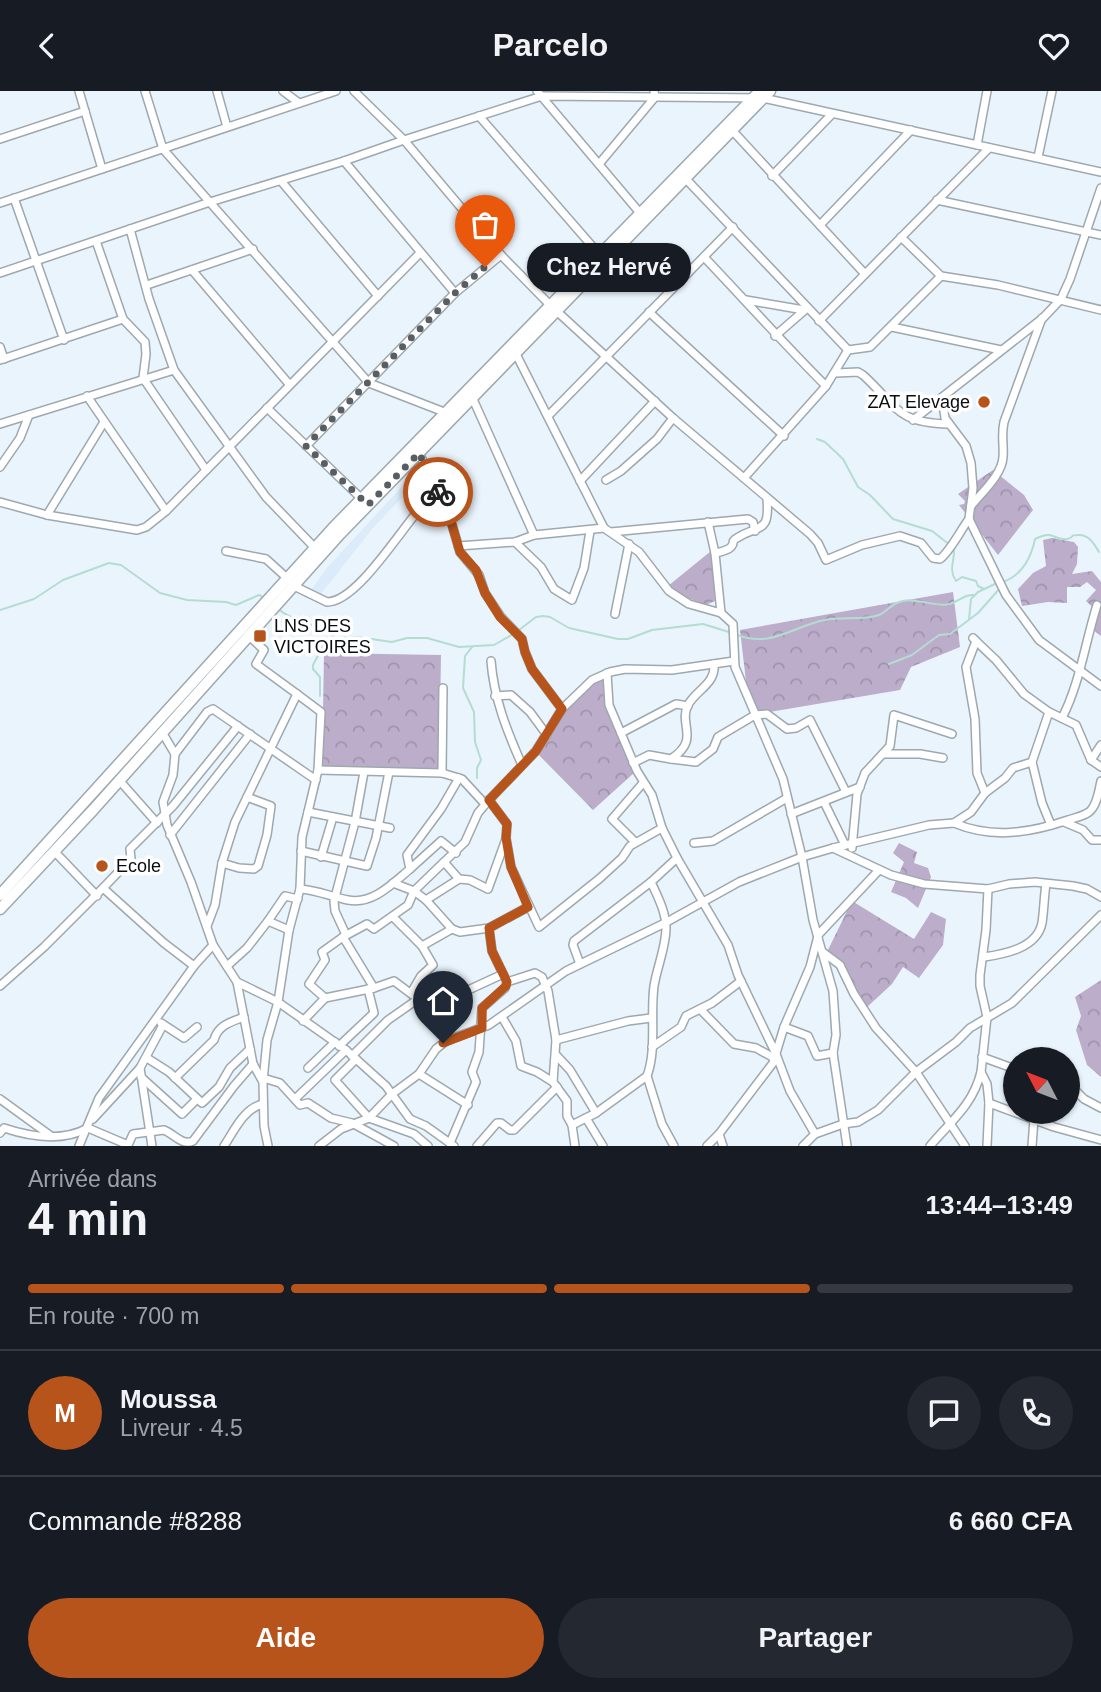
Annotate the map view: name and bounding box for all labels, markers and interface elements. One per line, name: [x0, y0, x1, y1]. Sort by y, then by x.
icon: back: [28, 27, 66, 65]
text: Parcelo: [493, 27, 608, 63]
icon: heart: [1035, 27, 1073, 65]
pin: [455, 195, 515, 267]
icon: bag: [466, 206, 504, 244]
callout: Chez Hervé: [527, 243, 692, 291]
text: Chez Hervé: [546, 254, 672, 280]
place label: ZAT Elevage: [868, 392, 970, 412]
marker: ZAT Elevage: [976, 394, 992, 410]
courier: [403, 457, 473, 527]
icon: bike: [419, 473, 457, 511]
place label: LNS DES VICTOIRES: [274, 616, 371, 657]
marker: LNS DES VICTOIRES: [252, 628, 268, 644]
place label: Ecole: [116, 856, 161, 876]
marker: Ecole: [94, 858, 110, 874]
pin: [413, 971, 473, 1043]
icon: home: [424, 982, 462, 1020]
north arrow: [1003, 1047, 1080, 1123]
map controls: [1003, 1047, 1080, 1124]
text: Arrivée dans: [28, 1166, 157, 1192]
text: 13:44–13:49: [926, 1190, 1073, 1220]
text: 4 min: [28, 1193, 148, 1245]
text: En route · 700 m: [28, 1303, 199, 1329]
button: chat: [907, 1376, 981, 1450]
button: phone: [999, 1376, 1073, 1450]
text: Moussa: [120, 1384, 217, 1414]
text: M: [54, 1398, 76, 1428]
text: Livreur · 4.5: [120, 1415, 243, 1441]
text: Commande #8288: [28, 1506, 242, 1536]
text: 6 660 CFA: [949, 1506, 1073, 1536]
button: Aide: [28, 1598, 544, 1678]
button: Partager: [558, 1598, 1073, 1678]

